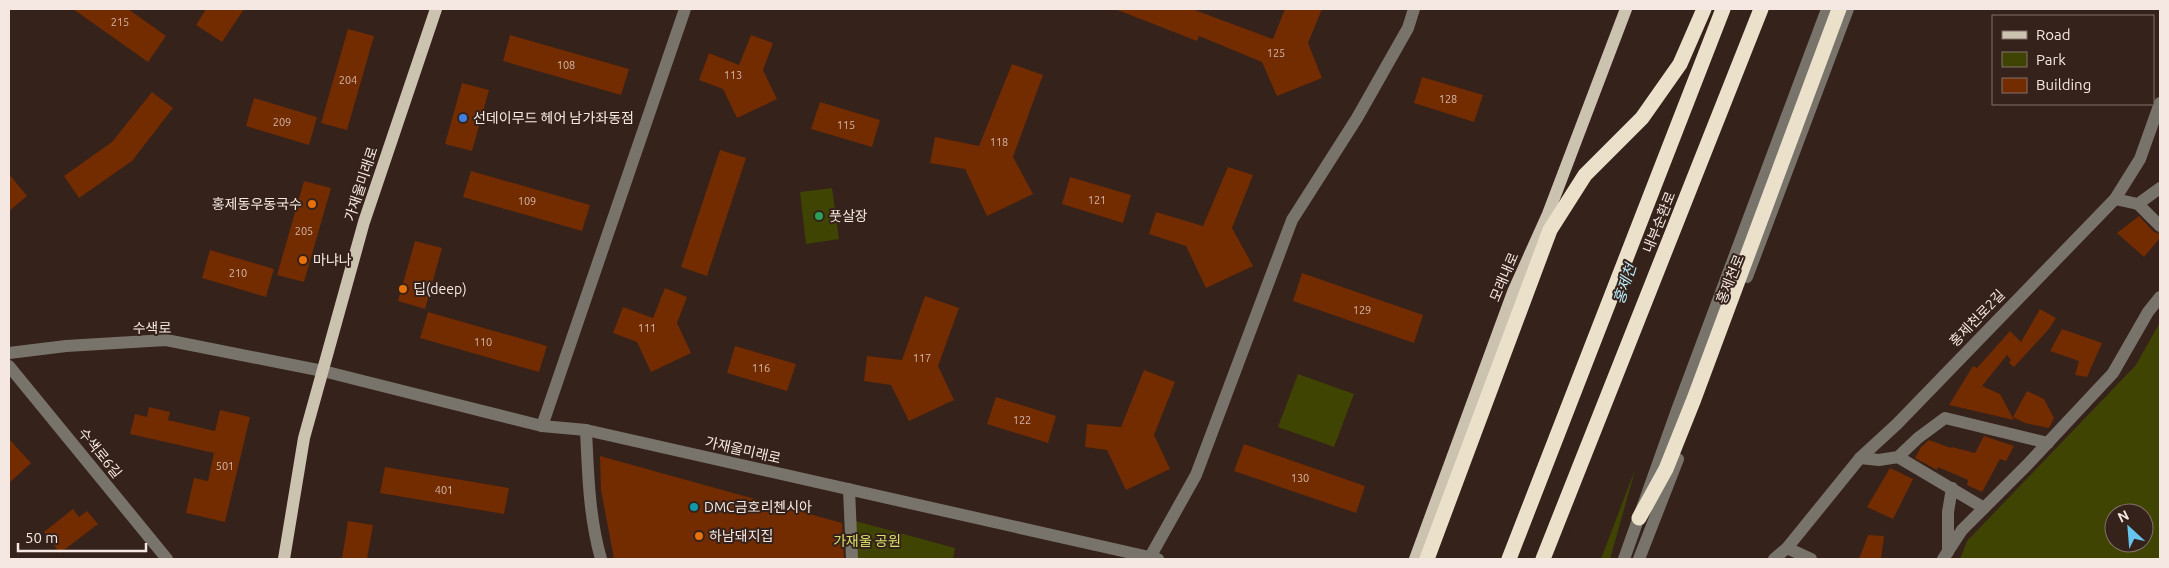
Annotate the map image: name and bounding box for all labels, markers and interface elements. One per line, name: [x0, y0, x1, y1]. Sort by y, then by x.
legend: [1992, 15, 2154, 105]
house number: 215: [111, 16, 129, 28]
text: Road: [2036, 26, 2071, 43]
house number: 125: [1267, 47, 1285, 59]
text: Park: [2036, 51, 2066, 68]
house number: 108: [557, 59, 575, 71]
house number: 113: [724, 69, 742, 81]
house number: 204: [339, 74, 357, 86]
text: Building: [2036, 76, 2091, 93]
house number: 128: [1439, 93, 1457, 105]
place label: 선데이무드 헤어 남가좌동점: [473, 110, 634, 126]
marker: 선데이무드 헤어 남가좌동점: [457, 112, 469, 124]
house number: 209: [273, 116, 291, 128]
house number: 115: [837, 119, 855, 131]
house number: 118: [990, 136, 1008, 148]
street label: 가재울미래로: [341, 145, 381, 223]
street label: 내부순환로: [1640, 189, 1679, 255]
house number: 121: [1088, 194, 1106, 206]
house number: 109: [518, 195, 536, 207]
place label: 홍제동우동국수: [212, 196, 302, 212]
marker: 홍제동우동국수: [306, 198, 318, 210]
place label: 풋살장: [829, 208, 868, 224]
marker: 풋살장: [813, 210, 825, 222]
house number: 205: [295, 225, 313, 237]
street label: 모래내로: [1487, 250, 1521, 304]
place label: 마냐나: [313, 252, 352, 268]
street label: 홍제천로: [1713, 252, 1747, 306]
marker: 마냐나: [297, 254, 309, 266]
water label: 홍제천: [1610, 259, 1640, 306]
house number: 210: [229, 267, 247, 279]
place label: 딥(deep): [413, 281, 467, 297]
marker: 딥(deep): [397, 283, 409, 295]
street label: 홍제천로2길: [1946, 286, 2008, 350]
house number: 129: [1353, 304, 1371, 316]
street label: 수색로: [133, 320, 171, 336]
house number: 111: [638, 322, 656, 334]
house number: 110: [474, 336, 492, 348]
house number: 117: [913, 352, 931, 364]
house number: 116: [752, 362, 770, 374]
house number: 122: [1013, 414, 1031, 426]
street label: 수색로6길: [75, 425, 125, 481]
street label: 가재울미래로: [704, 434, 783, 467]
house number: 501: [216, 460, 234, 472]
house number: 130: [1291, 472, 1309, 484]
house number: 401: [435, 484, 453, 496]
place label: DMC금호리첸시아: [704, 499, 812, 515]
marker: DMC금호리첸시아: [688, 501, 700, 513]
north arrow: [2104, 503, 2154, 553]
text: N: [2115, 507, 2132, 526]
scale bar: [18, 520, 145, 552]
place label: 하남돼지집: [709, 528, 773, 544]
text: 50 m: [25, 529, 58, 546]
marker: 하남돼지집: [693, 530, 705, 542]
park label: 가재울 공원: [833, 533, 901, 549]

